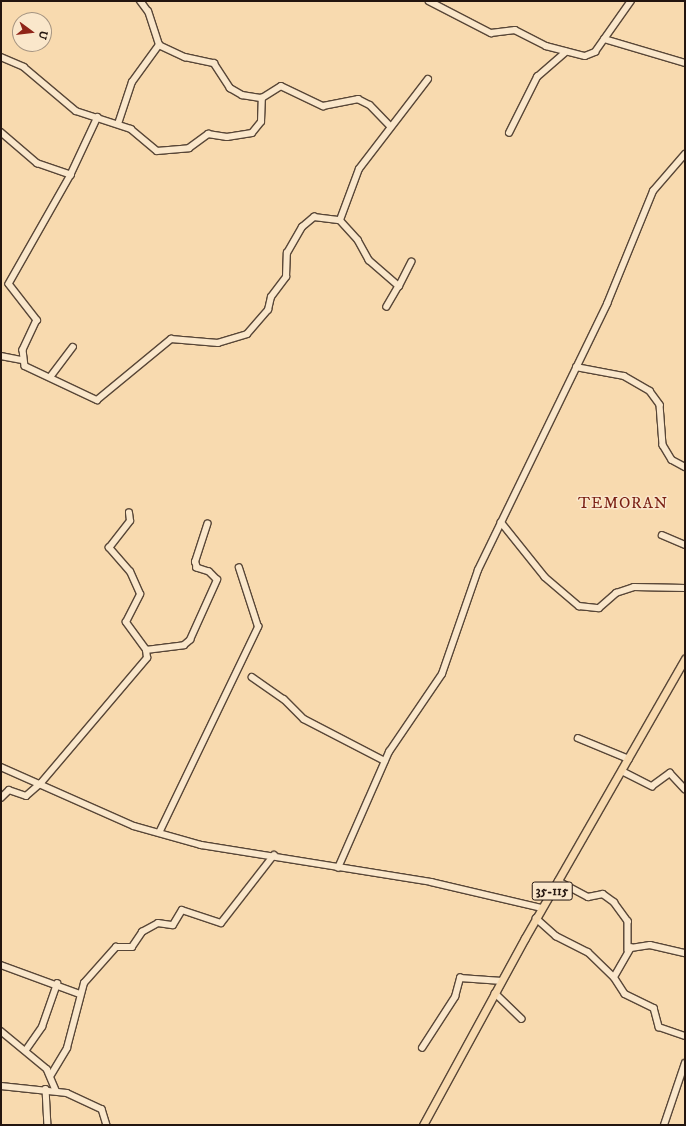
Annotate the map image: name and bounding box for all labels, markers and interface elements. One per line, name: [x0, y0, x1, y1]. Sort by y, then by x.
north arrow: [12, 12, 52, 52]
text: U: [35, 29, 50, 41]
district label: TEMORAN: [578, 493, 668, 513]
road number: 35-115: [531, 880, 573, 902]

